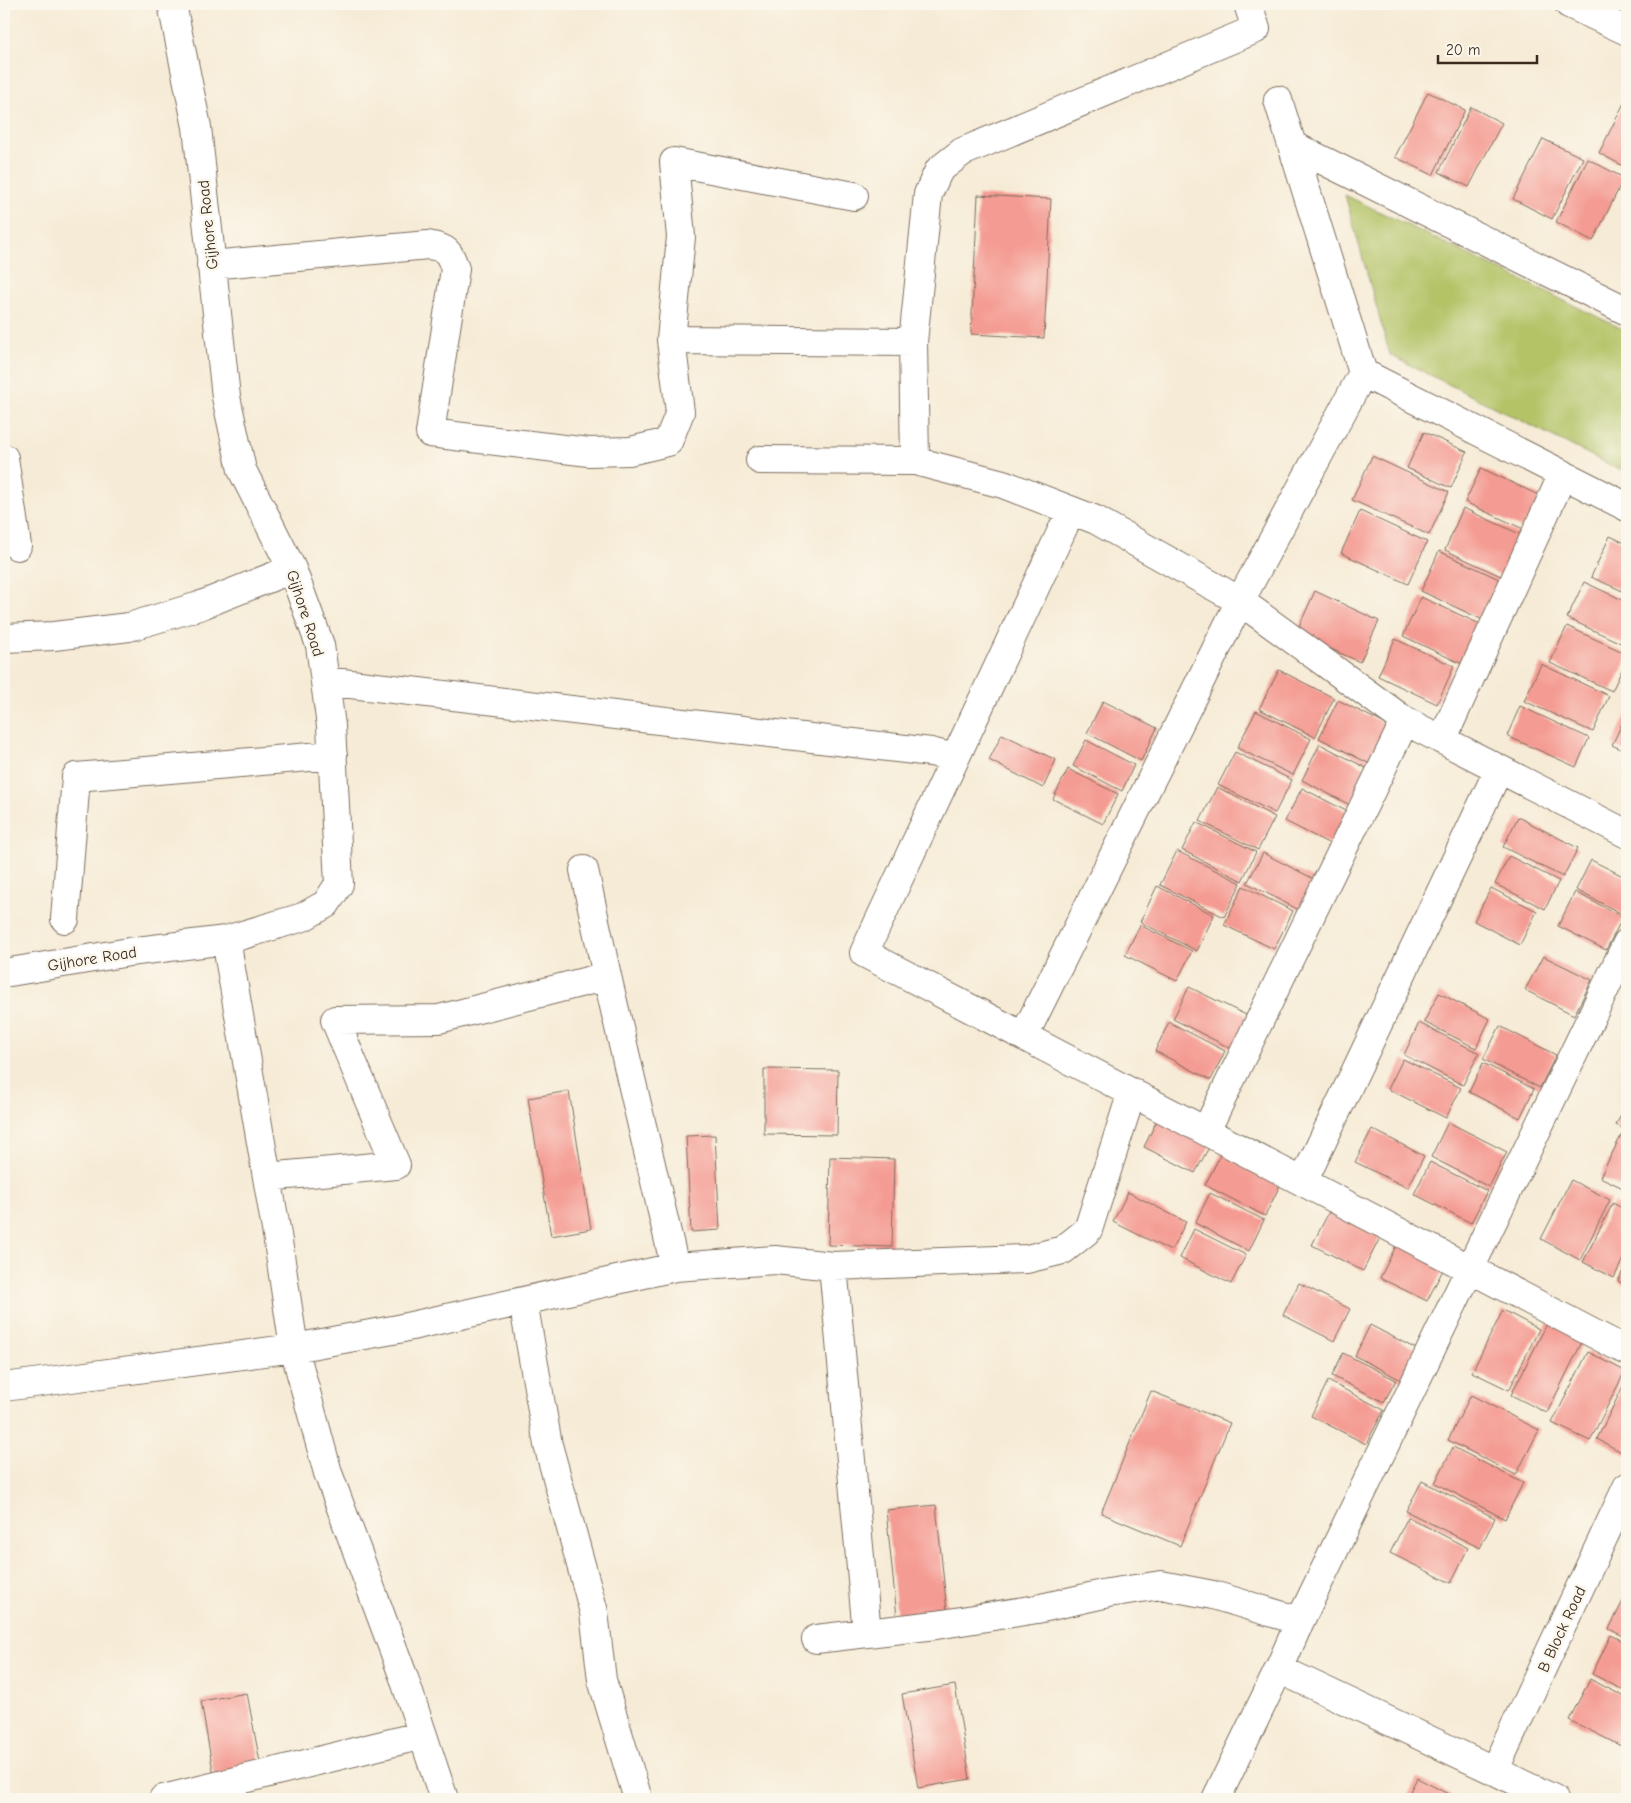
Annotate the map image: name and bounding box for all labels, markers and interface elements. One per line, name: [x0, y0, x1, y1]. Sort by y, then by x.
scale bar: [1438, 32, 1537, 64]
text: 20 m: [1446, 41, 1480, 59]
street label: Gijhore Road: [194, 179, 222, 271]
street label: Gijhore Road: [283, 568, 327, 659]
street label: Gijhore Road: [46, 943, 138, 975]
street label: B Block Road: [1534, 1584, 1590, 1675]

